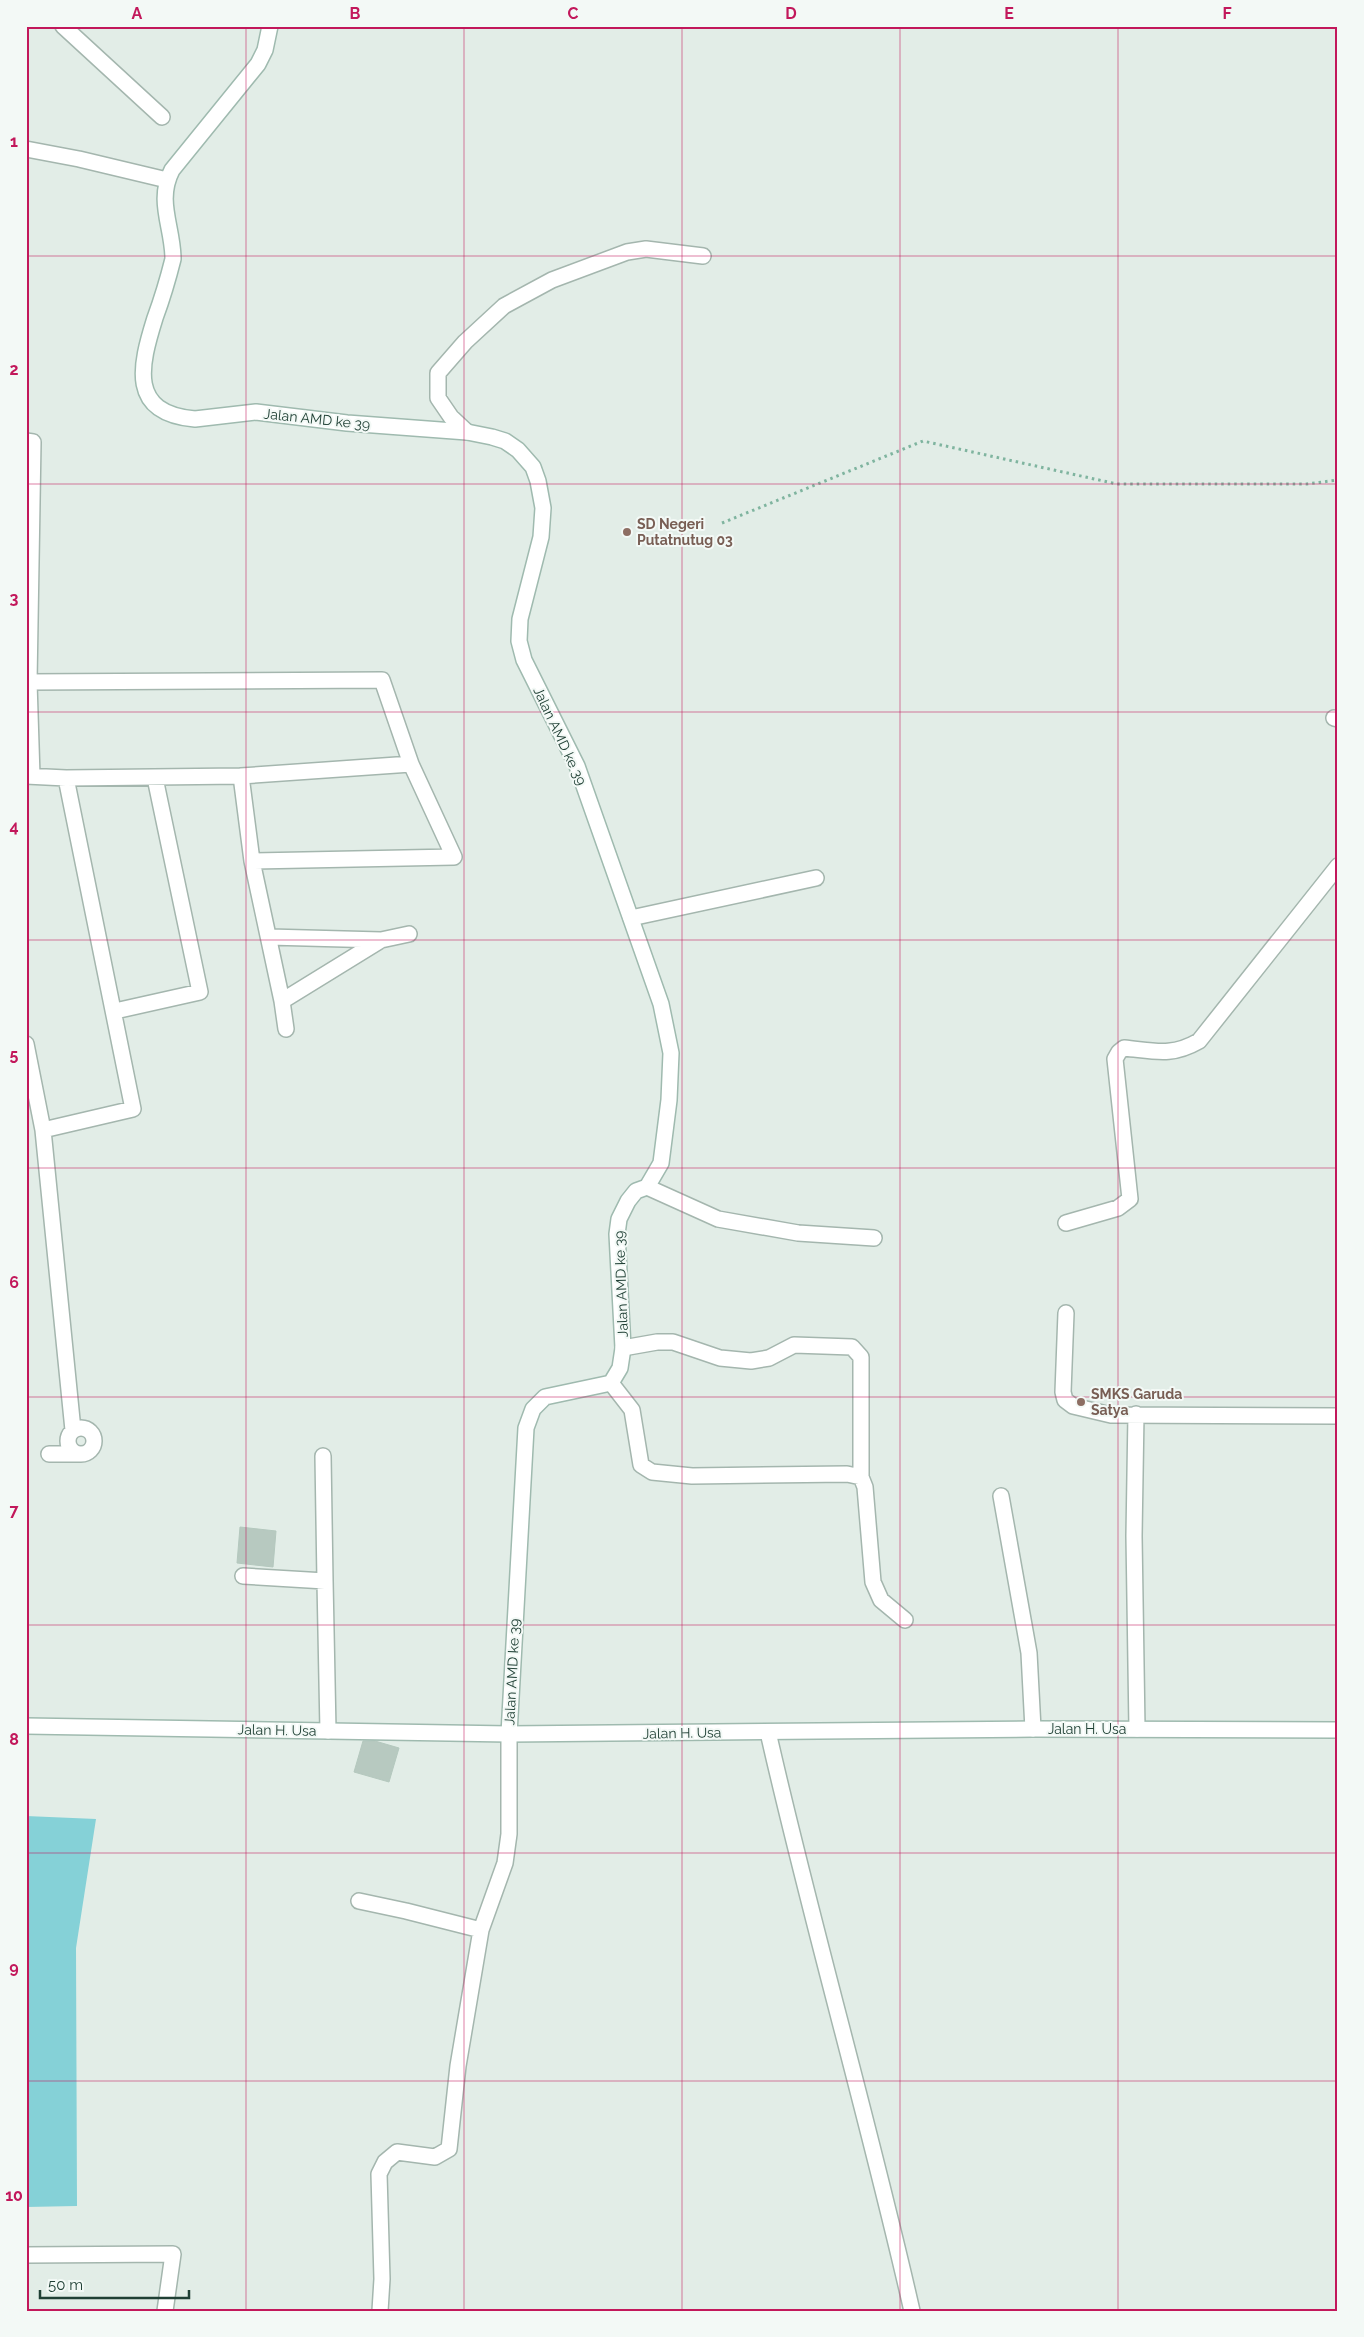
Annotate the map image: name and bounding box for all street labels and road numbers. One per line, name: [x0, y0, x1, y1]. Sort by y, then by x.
street label: Jalan AMD ke 39: [263, 405, 371, 433]
street label: Jalan AMD ke 39: [530, 684, 590, 788]
street label: Jalan AMD ke 39: [611, 1230, 631, 1338]
street label: Jalan AMD ke 39: [501, 1618, 523, 1726]
street label: Jalan H. Usa: [237, 1721, 317, 1739]
street label: Jalan H. Usa: [1048, 1721, 1126, 1737]
street label: Jalan H. Usa: [642, 1724, 722, 1742]

